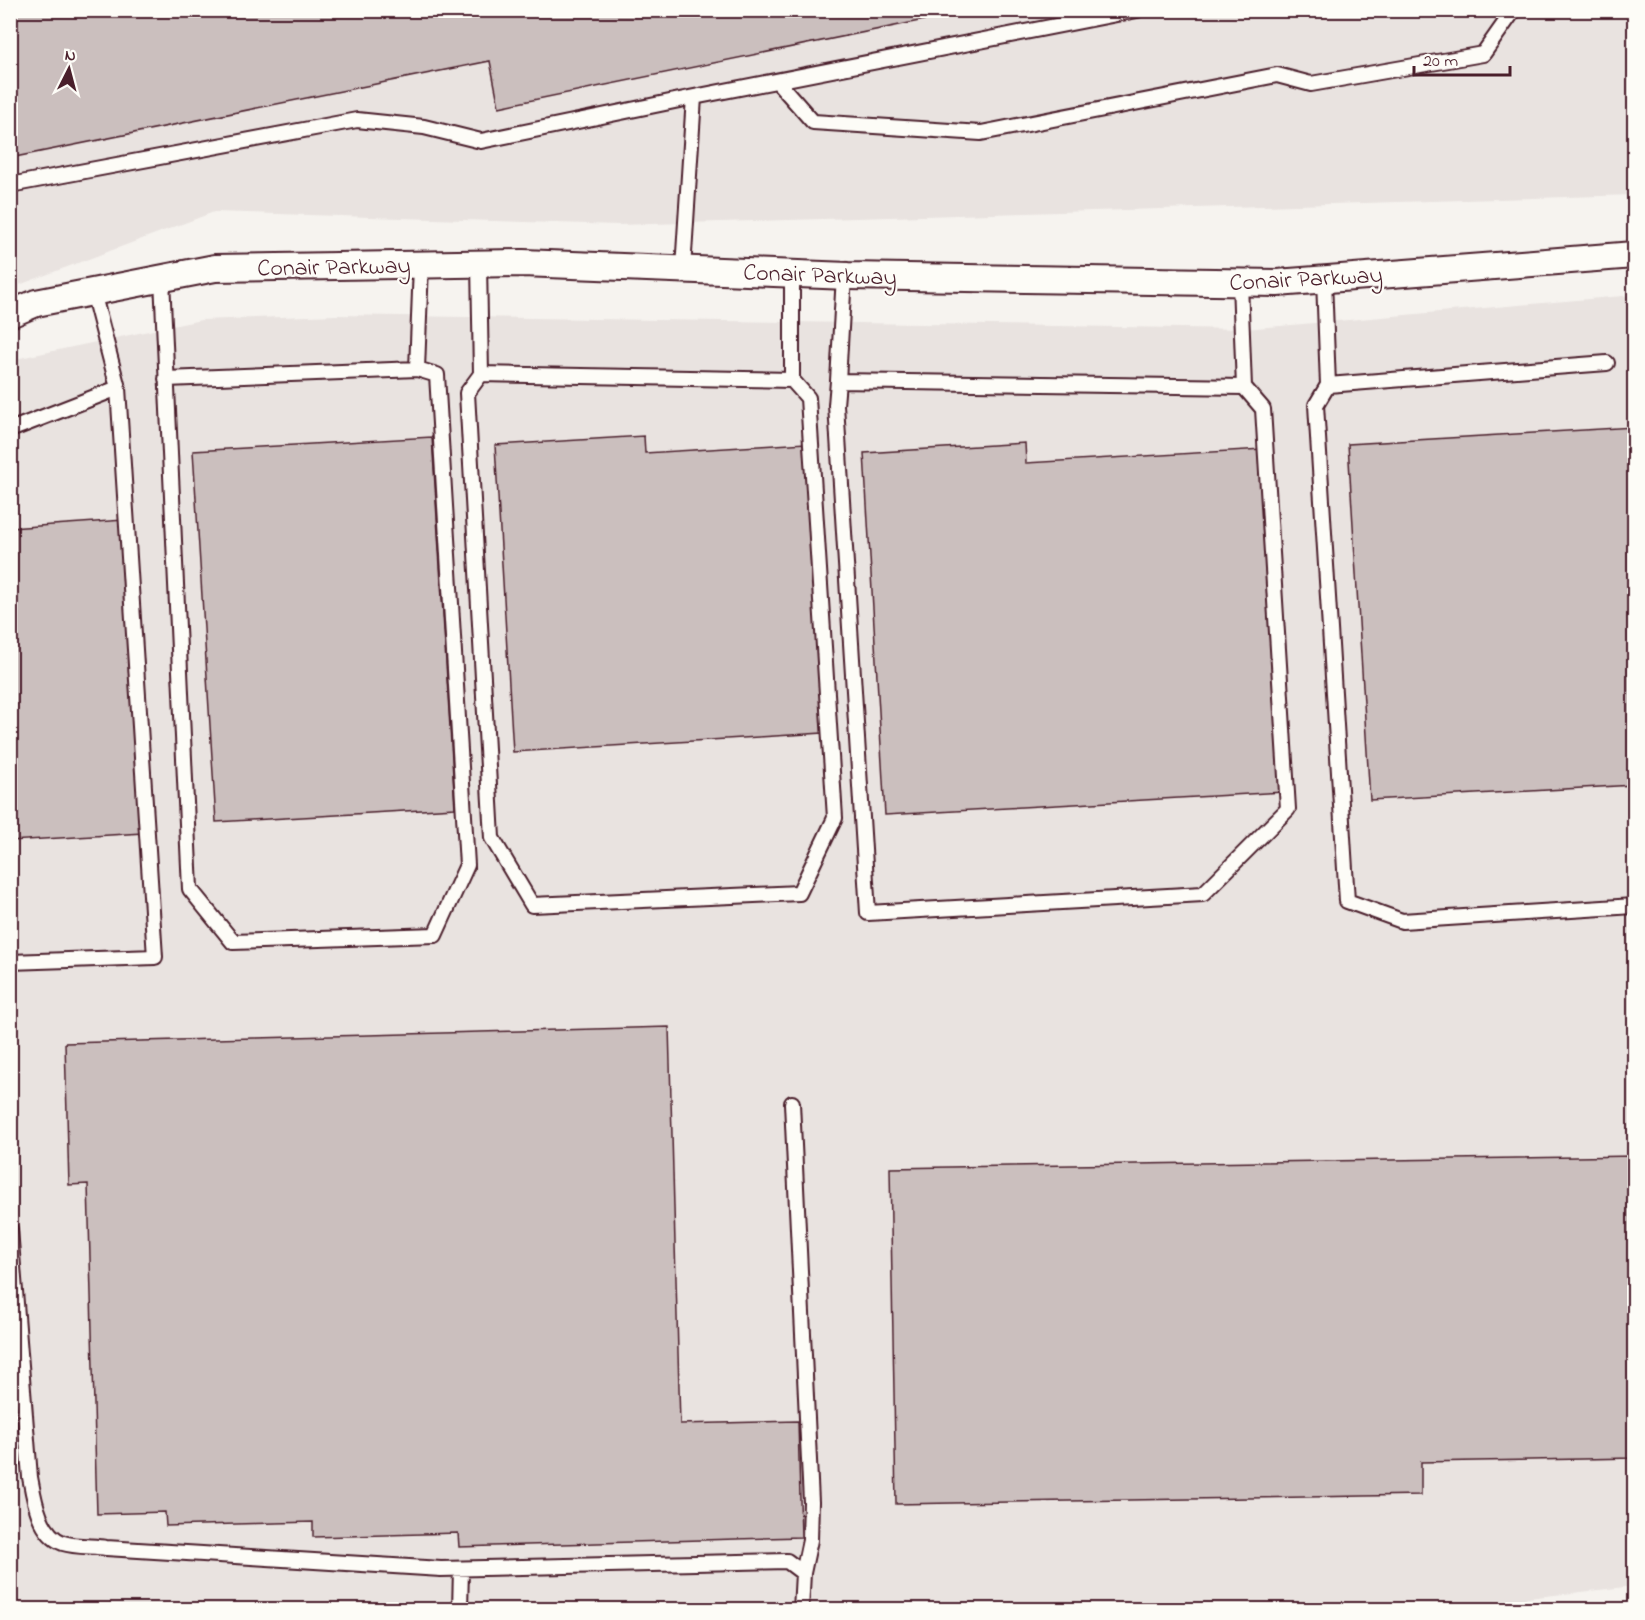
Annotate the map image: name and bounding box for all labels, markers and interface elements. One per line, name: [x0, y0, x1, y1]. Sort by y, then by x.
north arrow: [39, 39, 99, 99]
scale bar: [1414, 39, 1510, 77]
text: N: [64, 44, 77, 69]
text: 20 m: [1423, 49, 1458, 75]
street label: Conair Parkway: [257, 250, 411, 288]
street label: Conair Parkway: [743, 256, 897, 298]
street label: Conair Parkway: [1229, 259, 1384, 303]

